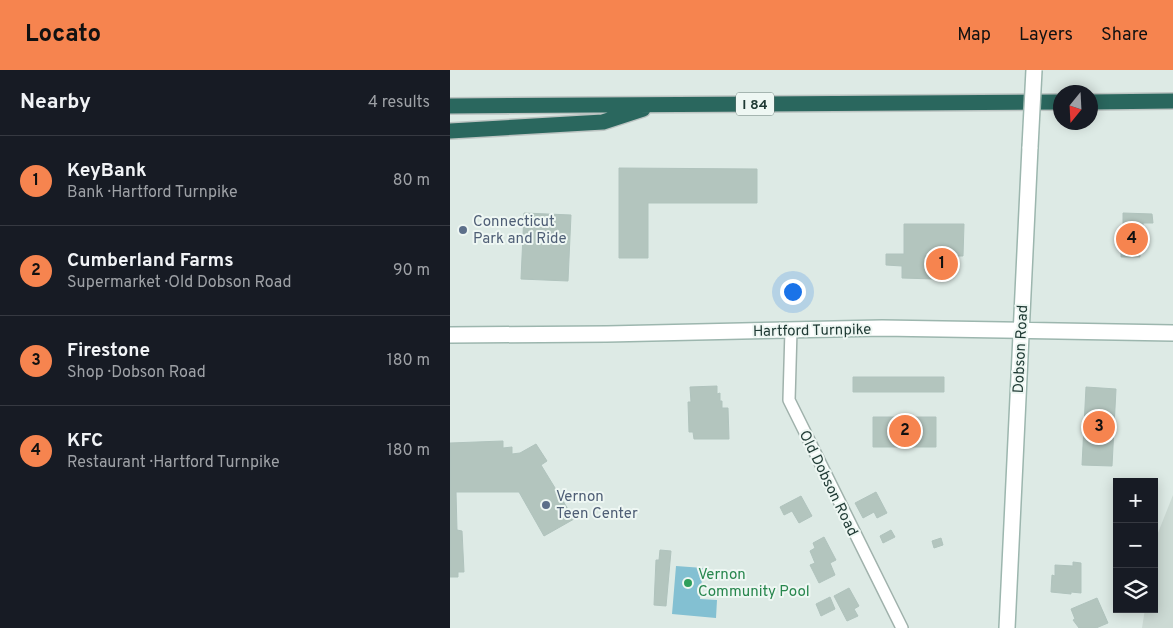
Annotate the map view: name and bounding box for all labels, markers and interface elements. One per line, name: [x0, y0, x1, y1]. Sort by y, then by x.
text: Locato: [25, 20, 101, 50]
text: Map: [957, 24, 991, 47]
text: Layers: [1019, 24, 1073, 47]
text: Share: [1101, 24, 1148, 47]
north arrow: [1053, 85, 1098, 130]
text: Nearby: [20, 89, 91, 116]
road number: I 84: [736, 92, 774, 116]
text: 4 results: [368, 93, 430, 113]
text: KeyBank: [67, 159, 147, 183]
text: 1: [33, 171, 39, 191]
text: 80 m: [393, 171, 430, 191]
text: Bank · Hartford Turnpike: [67, 183, 238, 203]
place label: Connecticut Park and Ride: [473, 213, 566, 249]
pin: 4: [1116, 220, 1148, 258]
marker: Connecticut Park and Ride: [457, 224, 469, 236]
pin: 1: [926, 245, 958, 283]
text: Cumberland Farms: [67, 249, 234, 273]
text: 2: [31, 261, 41, 281]
text: 90 m: [393, 261, 430, 281]
text: Supermarket · Old Dobson Road: [67, 273, 291, 293]
your location: [780, 279, 806, 305]
street label: Dobson Road: [1010, 304, 1033, 394]
street label: Hartford Turnpike: [753, 321, 871, 342]
text: Firestone: [67, 339, 150, 363]
text: 3: [31, 351, 41, 371]
text: 180 m: [387, 351, 430, 371]
text: Shop · Dobson Road: [67, 363, 206, 383]
pin: 3: [1083, 408, 1115, 446]
pin: 2: [889, 412, 921, 450]
street label: Old Dobson Road: [794, 428, 861, 540]
text: KFC: [67, 429, 103, 453]
text: 4: [31, 441, 41, 461]
text: 180 m: [387, 441, 430, 461]
text: Restaurant · Hartford Turnpike: [67, 453, 280, 473]
map controls: [1113, 478, 1158, 613]
button: +: [1113, 478, 1158, 523]
place label: Vernon Teen Center: [556, 488, 638, 524]
marker: Vernon Teen Center: [540, 499, 552, 511]
button: −: [1113, 523, 1158, 568]
place label: Vernon Community Pool: [698, 566, 810, 602]
button: layers: [1113, 568, 1158, 613]
marker: Vernon Community Pool: [682, 577, 694, 589]

